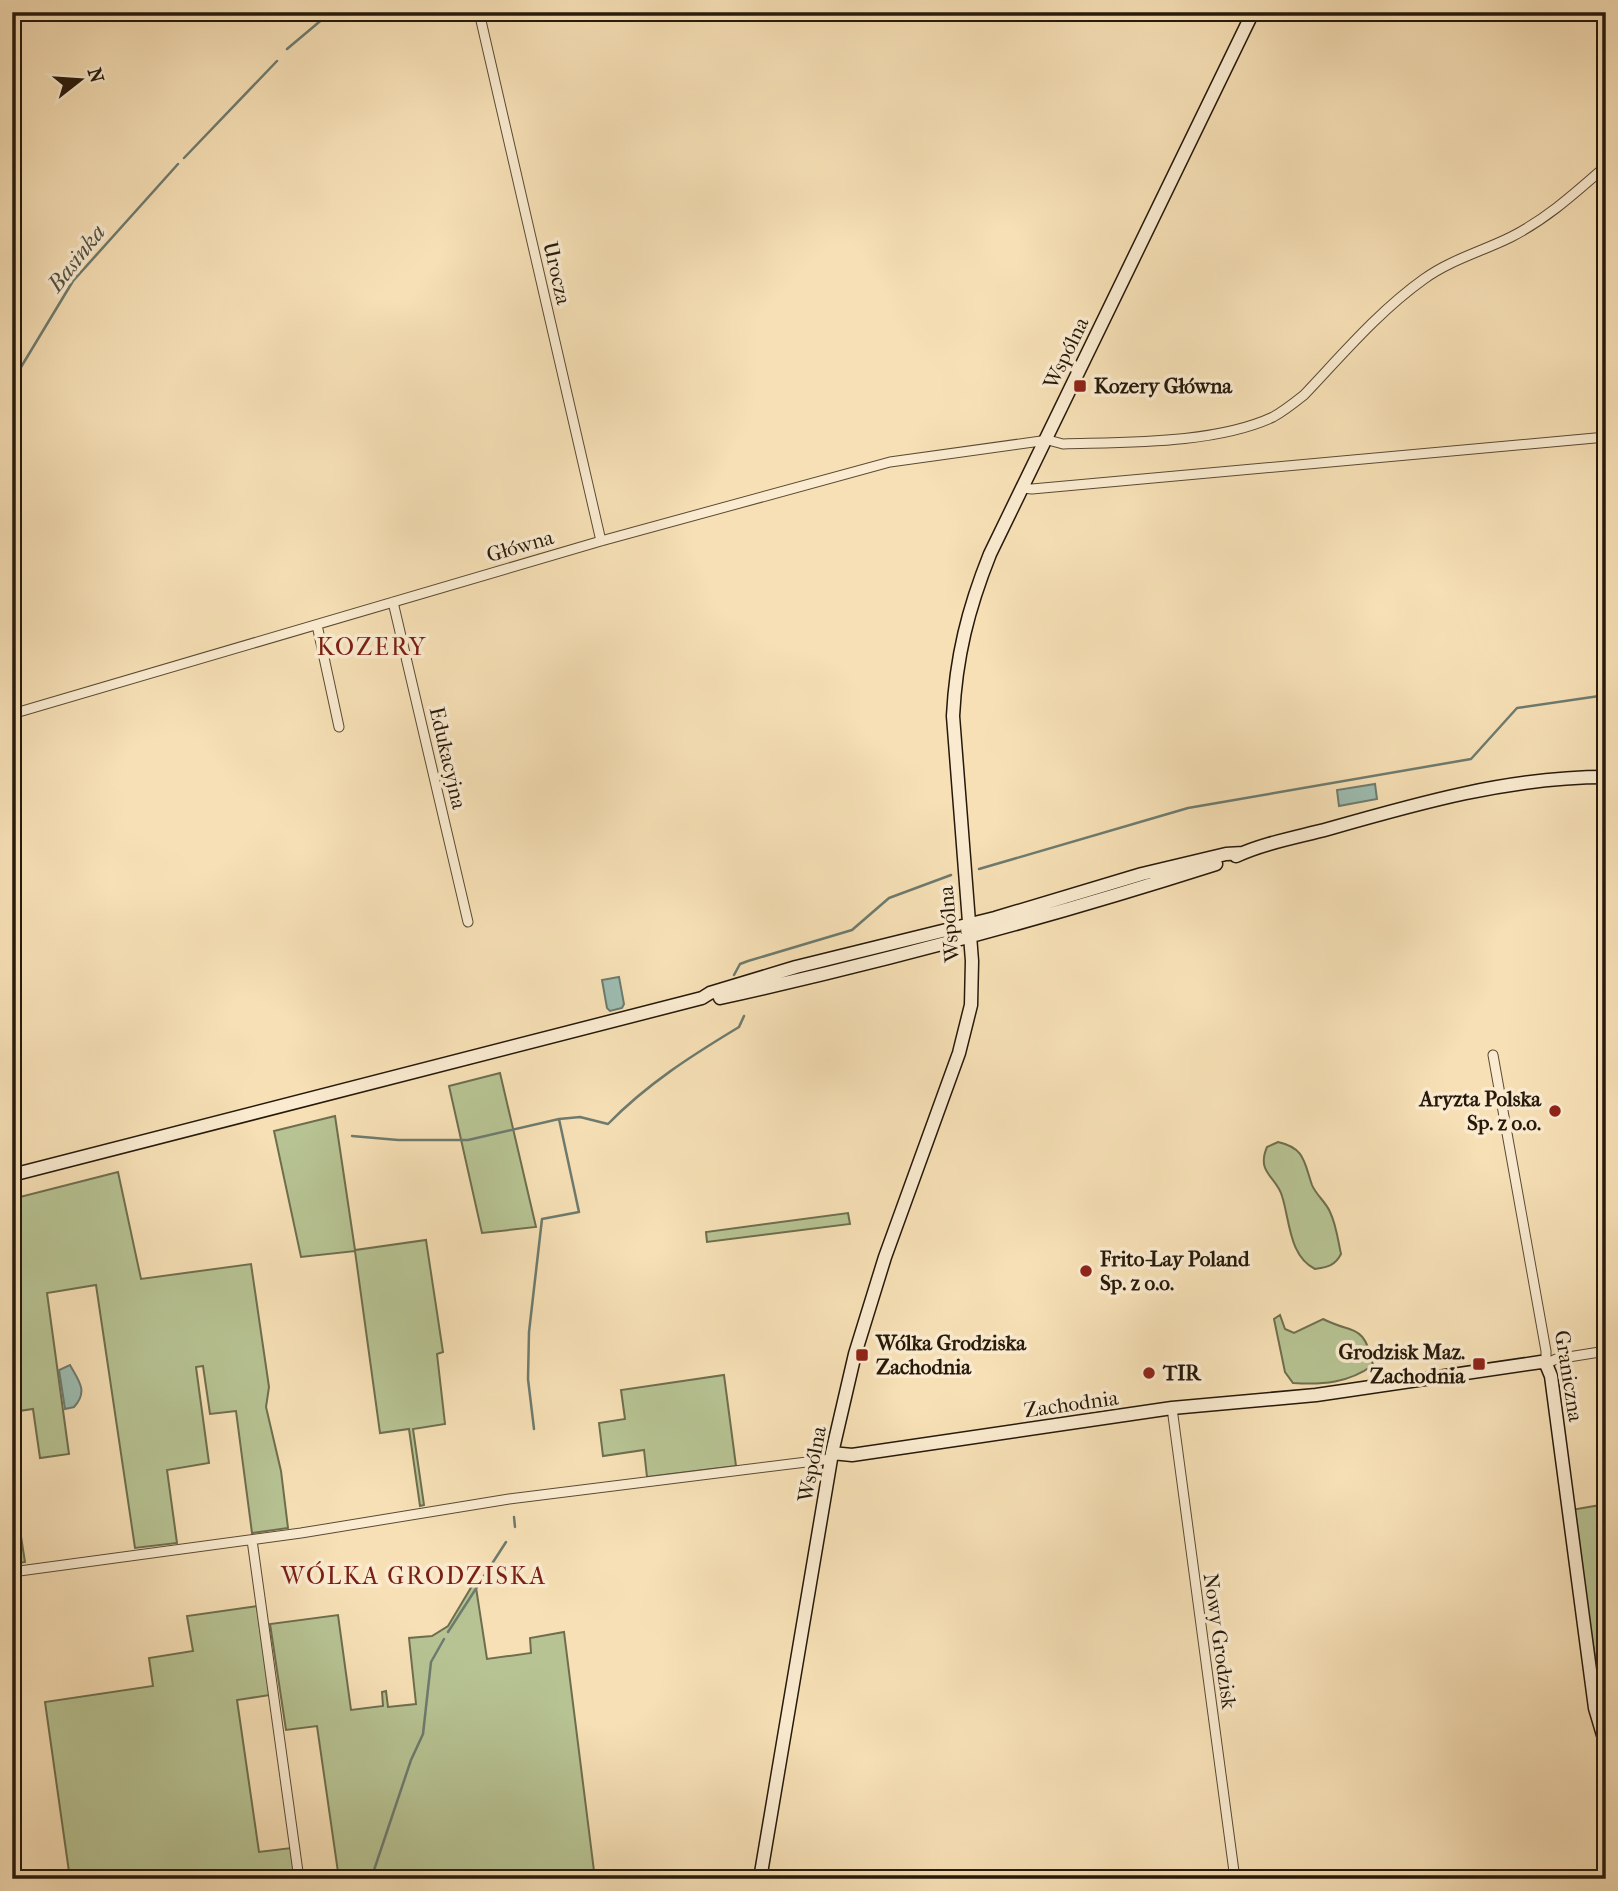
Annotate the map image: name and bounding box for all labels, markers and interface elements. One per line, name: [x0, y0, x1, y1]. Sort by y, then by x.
north arrow: [46, 46, 116, 116]
text: N: [83, 65, 108, 86]
water label: Basinka: [41, 219, 111, 299]
street label: Urocza: [538, 239, 576, 307]
street label: Wspólna: [1038, 313, 1094, 394]
place label: Kozery Główna: [1094, 374, 1233, 398]
marker: Kozery Główna: [1072, 378, 1088, 394]
street label: Główna: [484, 525, 556, 567]
district label: KOZERY: [317, 633, 427, 661]
street label: Edukacyjna: [425, 705, 471, 812]
street label: Wspólna: [934, 885, 964, 964]
place label: Aryzta Polska Sp. z o.o.: [1418, 1087, 1542, 1135]
marker: Aryzta Polska Sp. z o.o.: [1547, 1103, 1563, 1119]
place label: Frito-Lay Poland Sp. z o.o.: [1099, 1247, 1250, 1295]
marker: Frito-Lay Poland Sp. z o.o.: [1078, 1263, 1094, 1279]
street label: Graniczna: [1550, 1329, 1588, 1424]
place label: Wólka Grodziska Zachodnia: [875, 1331, 1027, 1379]
place label: Grodzisk Maz. Zachodnia: [1338, 1340, 1466, 1388]
marker: Wólka Grodziska Zachodnia: [854, 1347, 870, 1363]
marker: Grodzisk Maz. Zachodnia: [1471, 1356, 1487, 1372]
place label: TIR: [1162, 1361, 1202, 1385]
marker: TIR: [1141, 1365, 1157, 1381]
street label: Zachodnia: [1022, 1385, 1120, 1422]
street label: Wspólna: [793, 1424, 831, 1505]
district label: WÓLKA GRODZISKA: [280, 1561, 547, 1590]
street label: Nowy Grodzisk: [1199, 1572, 1241, 1711]

